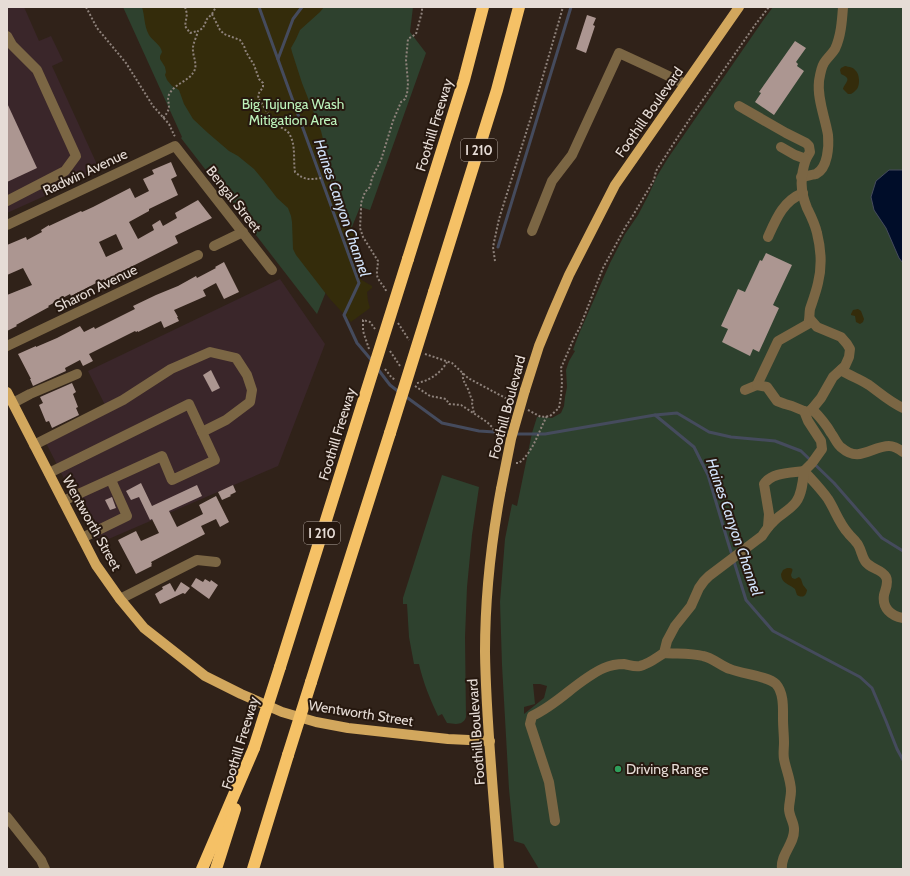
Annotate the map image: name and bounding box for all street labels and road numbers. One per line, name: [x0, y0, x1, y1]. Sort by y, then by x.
street label: Foothill Boulevard: [611, 63, 687, 161]
street label: Foothill Freeway: [411, 77, 457, 173]
road number: I 210: [461, 139, 497, 161]
street label: Radwin Avenue: [40, 145, 130, 199]
street label: Bengal Street: [202, 162, 266, 236]
street label: Sharon Avenue: [52, 260, 140, 316]
street label: Foothill Boulevard: [485, 353, 529, 461]
street label: Foothill Freeway: [314, 386, 360, 482]
street label: Wentworth Street: [58, 472, 126, 574]
road number: I 210: [304, 522, 340, 544]
street label: Foothill Boulevard: [463, 678, 489, 786]
street label: Foothill Freeway: [217, 695, 263, 791]
street label: Wentworth Street: [307, 696, 415, 730]

